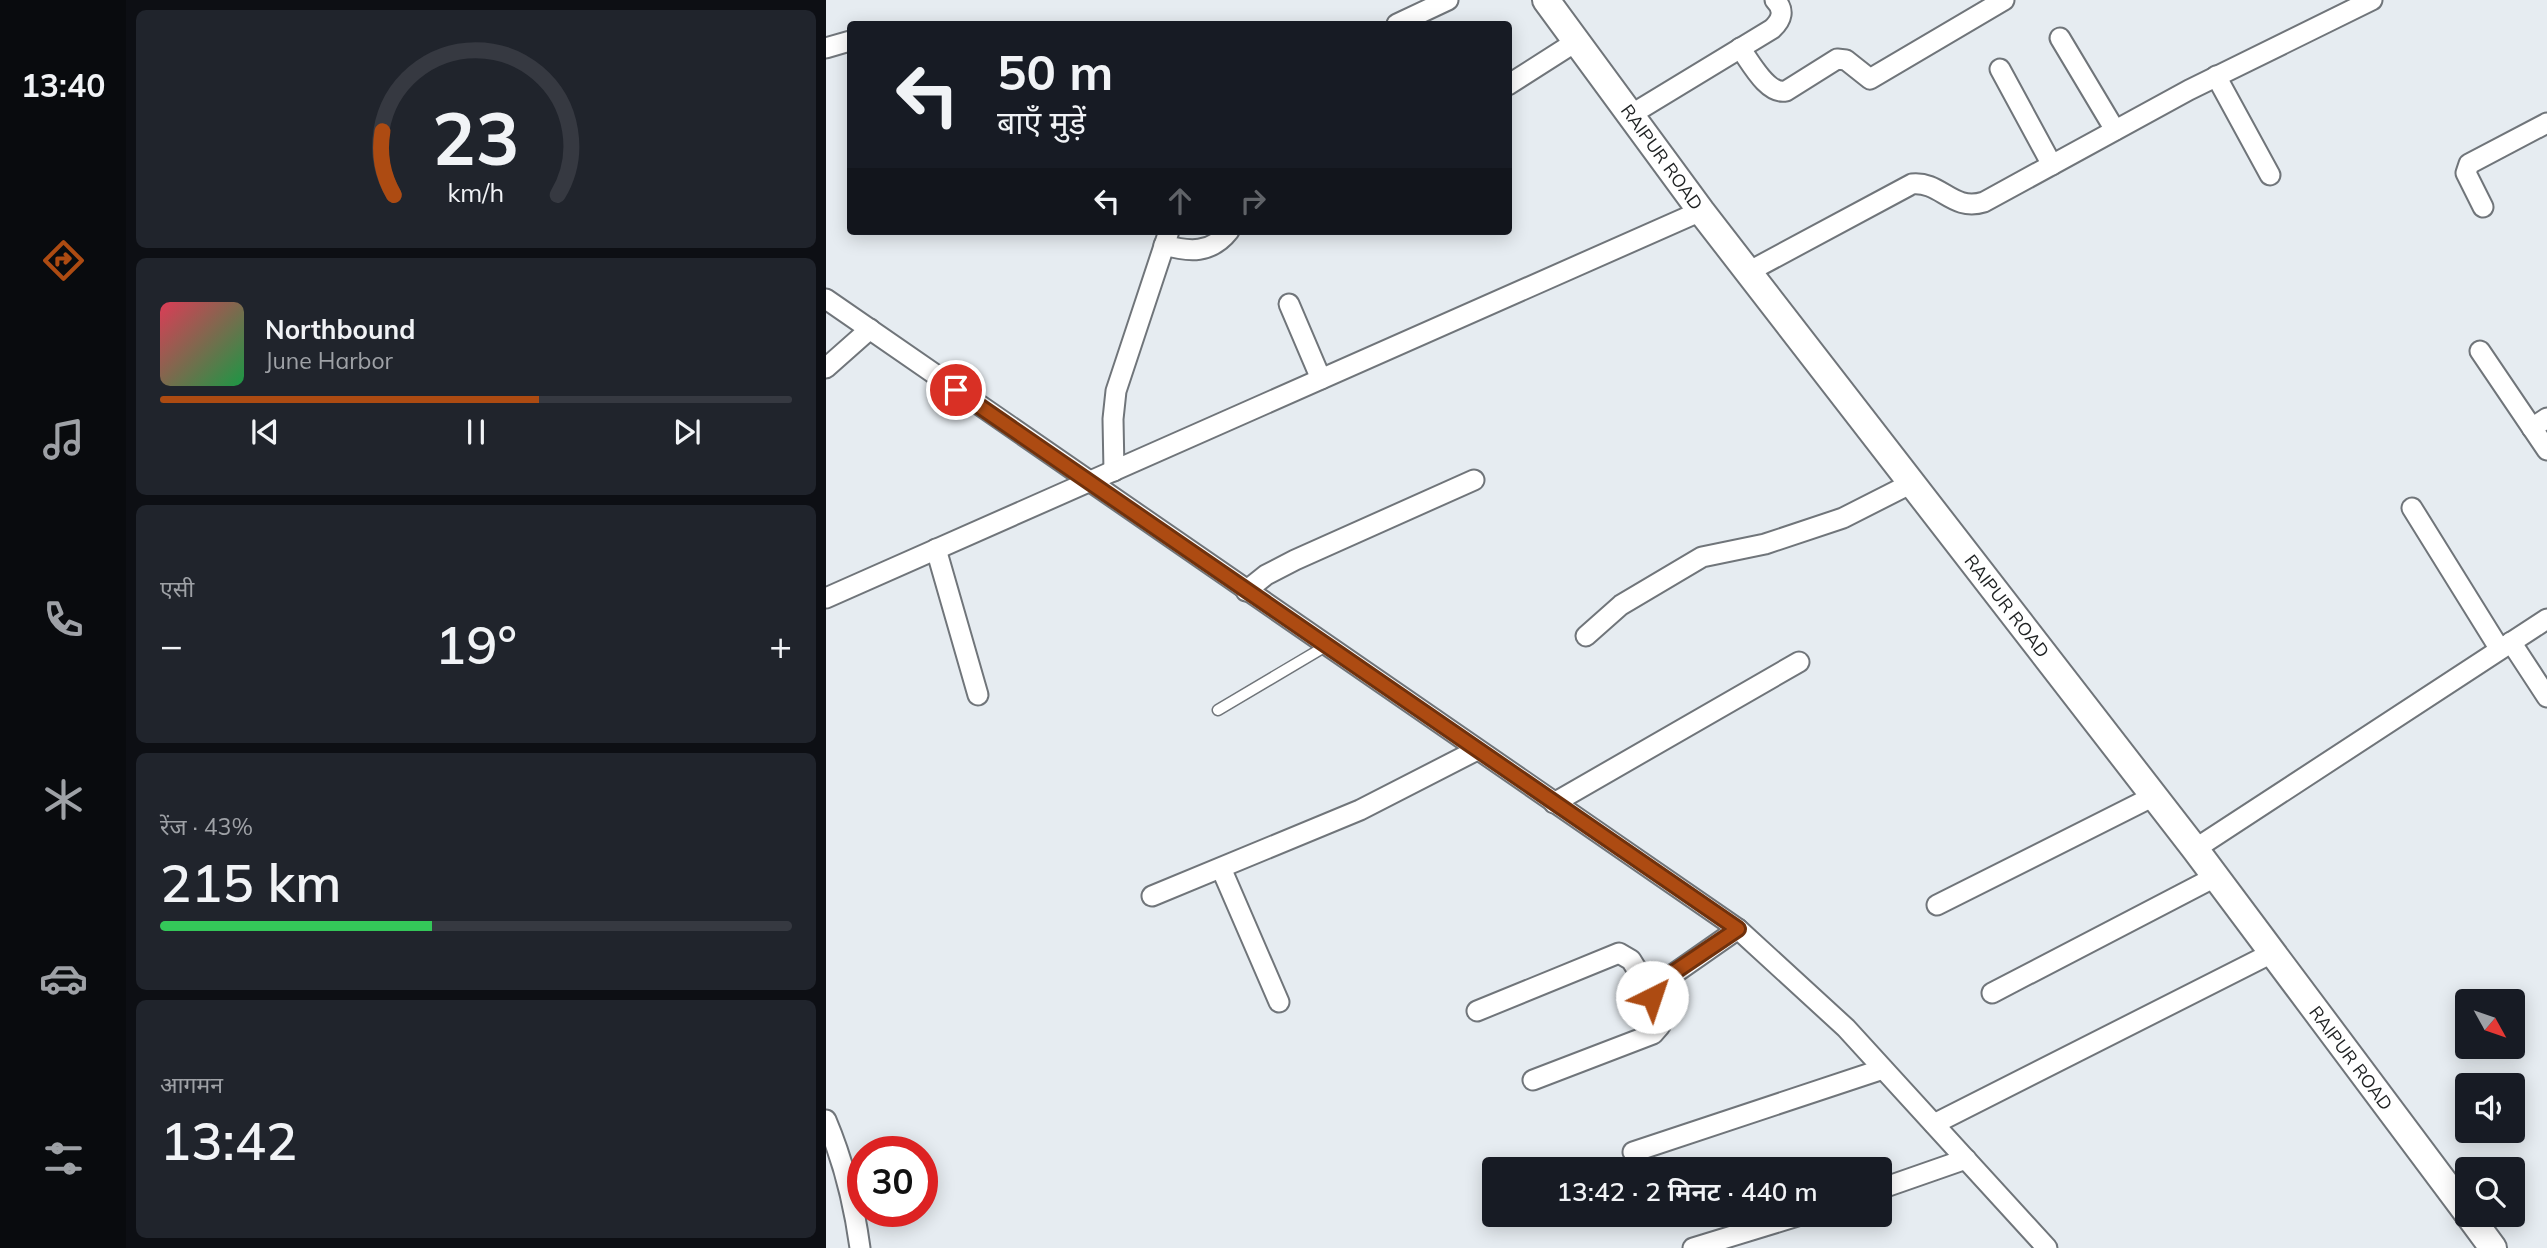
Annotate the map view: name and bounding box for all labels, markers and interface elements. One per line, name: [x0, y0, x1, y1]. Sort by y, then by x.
text: 50 m: [997, 41, 1113, 102]
icon: left: [882, 49, 973, 140]
text: 13:40: [21, 65, 105, 105]
text: 23: [432, 92, 520, 183]
street label: RAIPUR ROAD: [1616, 100, 1708, 214]
text: बाएँ मुड़ें: [997, 102, 1086, 142]
text: km/h: [448, 177, 504, 208]
icon: left: [1088, 182, 1126, 220]
icon: ahead: [1161, 182, 1199, 220]
icon: right: [1234, 182, 1272, 220]
icon: directions: [39, 236, 88, 285]
text: Northbound: [265, 313, 415, 346]
text: June Harbor: [265, 346, 393, 375]
pin: [926, 360, 986, 420]
icon: arrive: [937, 371, 975, 409]
icon: previous: [246, 413, 284, 451]
icon: pause: [457, 413, 495, 451]
icon: next: [668, 413, 706, 451]
icon: music: [39, 415, 88, 464]
street label: RAIPUR ROAD: [1959, 550, 2055, 662]
text: एसी: [160, 574, 194, 603]
icon: phone: [39, 595, 88, 644]
text: 19°: [435, 612, 517, 677]
text: −: [160, 621, 183, 669]
text: +: [769, 621, 792, 669]
icon: climate: [39, 775, 88, 824]
text: रेंज · 43%: [160, 812, 253, 841]
text: 215 km: [160, 850, 341, 915]
icon: car: [39, 954, 88, 1003]
position arrow: [1615, 960, 1689, 1034]
north arrow: [2455, 989, 2525, 1059]
map controls: [2455, 989, 2525, 1227]
street label: RAIPUR ROAD: [2304, 1001, 2398, 1115]
text: आगमन: [160, 1070, 223, 1099]
button: sound: [2455, 1073, 2525, 1143]
text: 13:42: [160, 1108, 297, 1173]
icon: filters: [39, 1134, 88, 1183]
speed limit sign: 30: [847, 1136, 938, 1227]
button: search: [2455, 1157, 2525, 1227]
text: 13:42 · 2 मिनट · 440 m: [1557, 1175, 1817, 1208]

